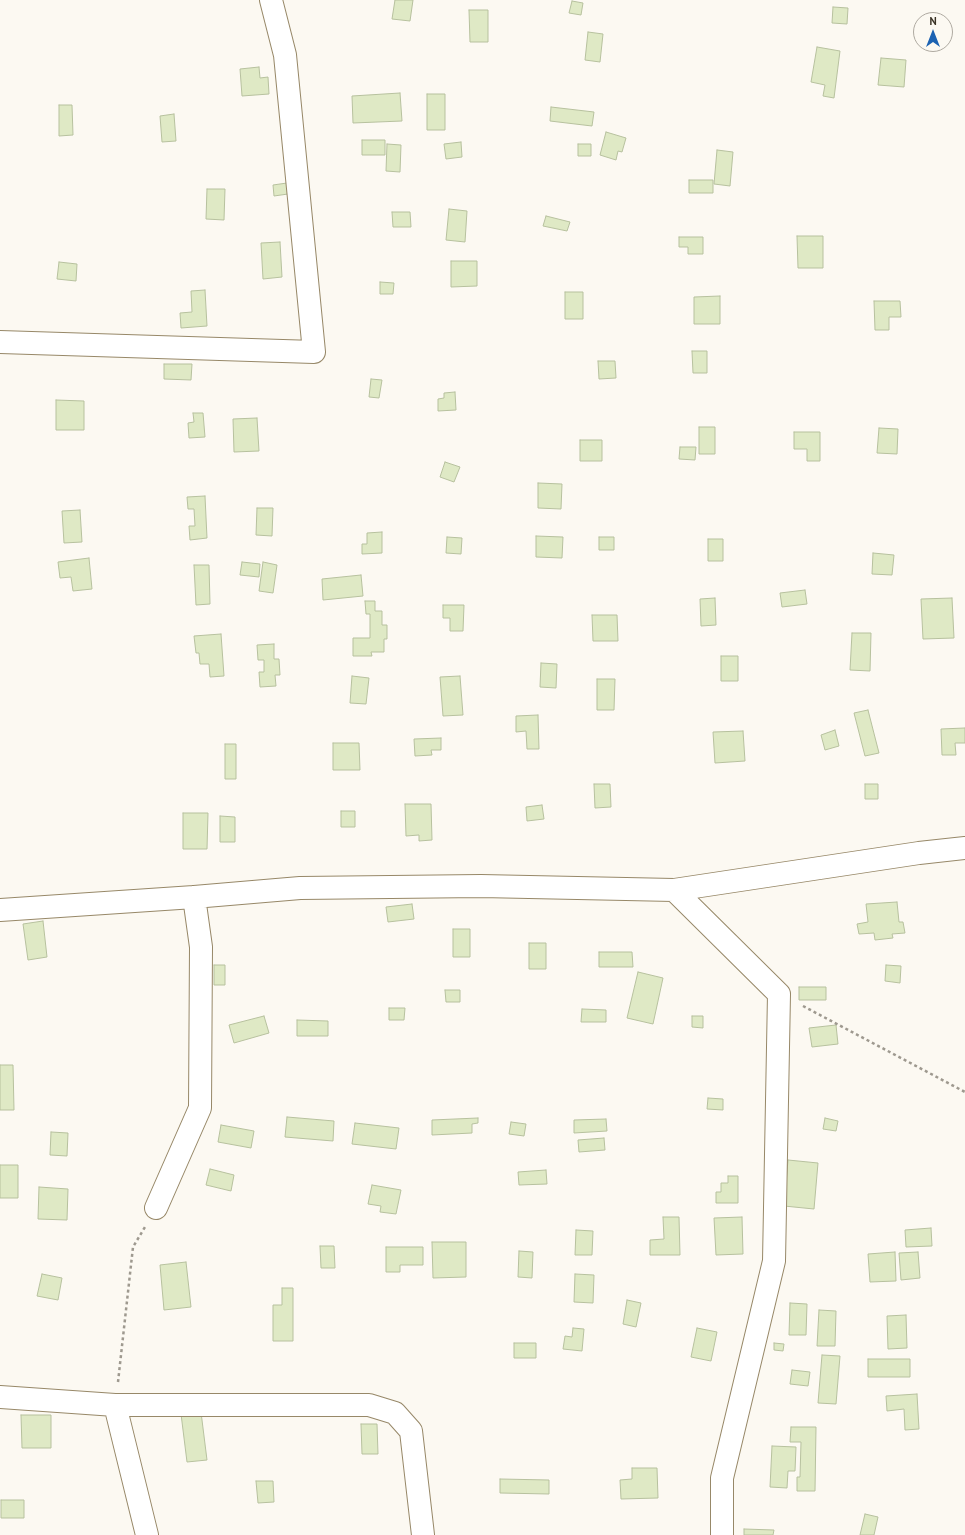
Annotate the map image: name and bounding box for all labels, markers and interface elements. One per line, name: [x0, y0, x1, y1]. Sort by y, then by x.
north arrow: [913, 12, 953, 52]
text: N: [929, 14, 937, 28]

